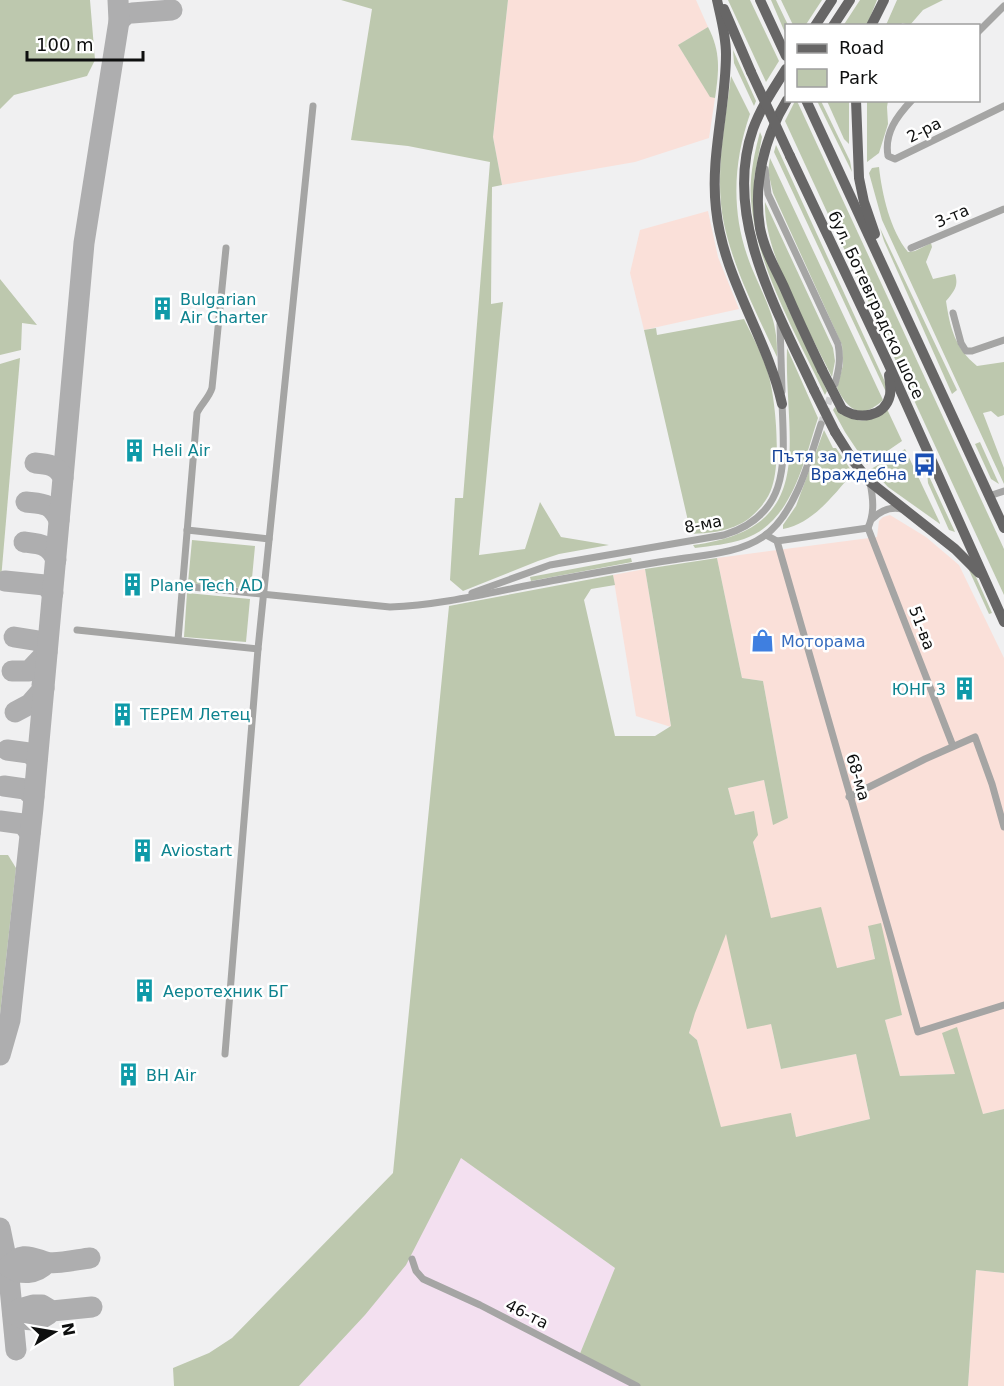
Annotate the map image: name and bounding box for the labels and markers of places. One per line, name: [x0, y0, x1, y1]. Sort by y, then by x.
place label: Bulgarian Air Charter: [180, 290, 268, 327]
building icon: Bulgarian Air Charter: [149, 295, 175, 321]
building icon: Heli Air: [121, 437, 147, 463]
place label: Heli Air: [152, 441, 210, 460]
place label: Пътя за летище Враждебна: [772, 447, 907, 484]
bus stop icon: Пътя за летище Враждебна: [912, 452, 938, 478]
building icon: Plane Tech AD: [119, 572, 145, 598]
place label: Plane Tech AD: [150, 576, 263, 595]
shop icon: Моторама: [750, 628, 776, 654]
place label: Моторама: [781, 632, 866, 651]
building icon: ЮНГ 3: [951, 676, 977, 702]
place label: ЮНГ 3: [892, 680, 946, 699]
building icon: ТЕРЕМ Летец: [109, 701, 135, 727]
place label: ТЕРЕМ Летец: [139, 705, 251, 724]
building icon: Aviostart: [130, 837, 156, 863]
place label: Aviostart: [161, 841, 232, 860]
building icon: Аеротехник БГ: [132, 978, 158, 1004]
place label: Аеротехник БГ: [163, 982, 289, 1001]
building icon: BH Air: [115, 1062, 141, 1088]
place label: BH Air: [146, 1066, 196, 1085]

